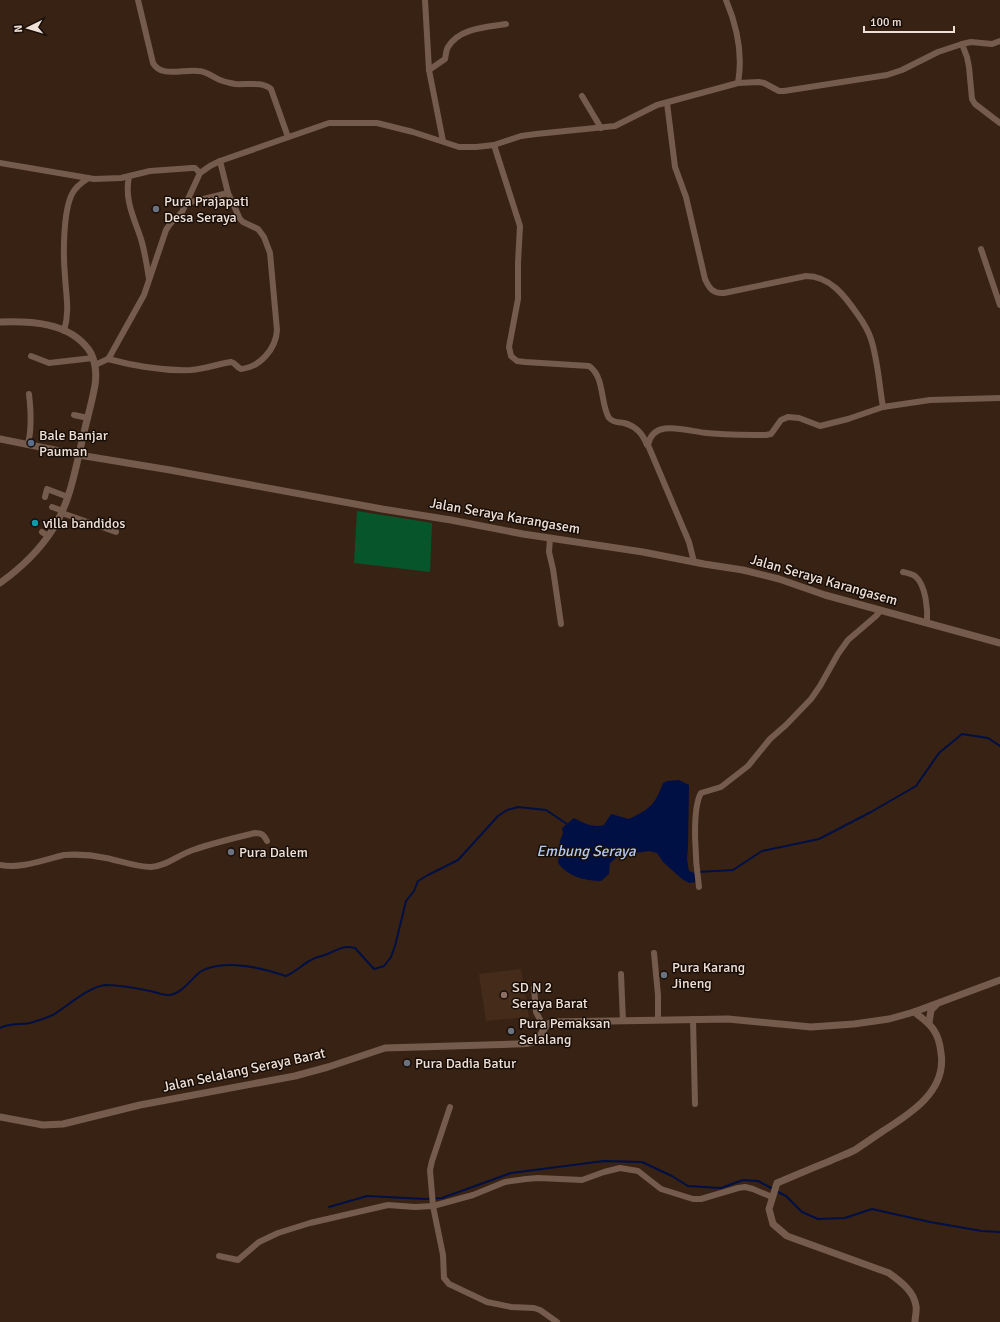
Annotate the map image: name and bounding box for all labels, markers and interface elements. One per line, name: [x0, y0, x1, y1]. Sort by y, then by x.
north arrow: [8, 8, 48, 48]
scale bar: [864, 8, 954, 34]
text: 100 m: [870, 15, 902, 30]
text: N: [12, 24, 25, 33]
place label: Pura Prajapati Desa Seraya: [164, 193, 249, 226]
marker: Pura Prajapati Desa Seraya: [151, 204, 161, 214]
place label: Bale Banjar Pauman: [39, 427, 109, 460]
marker: Bale Banjar Pauman: [26, 438, 36, 448]
street label: Jalan Seraya Karangasem: [429, 494, 581, 538]
place label: villa bandidos: [43, 515, 125, 532]
marker: villa bandidos: [30, 518, 40, 528]
street label: Jalan Seraya Karangasem: [748, 551, 900, 609]
water label: Embung Seraya: [536, 842, 636, 860]
place label: Pura Dalem: [239, 844, 308, 861]
marker: Pura Dalem: [226, 847, 236, 857]
place label: Pura Karang Jineng: [672, 959, 745, 992]
marker: Pura Karang Jineng: [659, 970, 669, 980]
place label: SD N 2 Seraya Barat: [512, 979, 588, 1012]
marker: SD N 2 Seraya Barat: [499, 990, 509, 1000]
place label: Pura Pemaksan Selalang: [519, 1015, 610, 1048]
marker: Pura Pemaksan Selalang: [506, 1026, 516, 1036]
street label: Jalan Selalang Seraya Barat: [161, 1044, 327, 1096]
place label: Pura Dadia Batur: [415, 1055, 517, 1072]
marker: Pura Dadia Batur: [402, 1058, 412, 1068]

